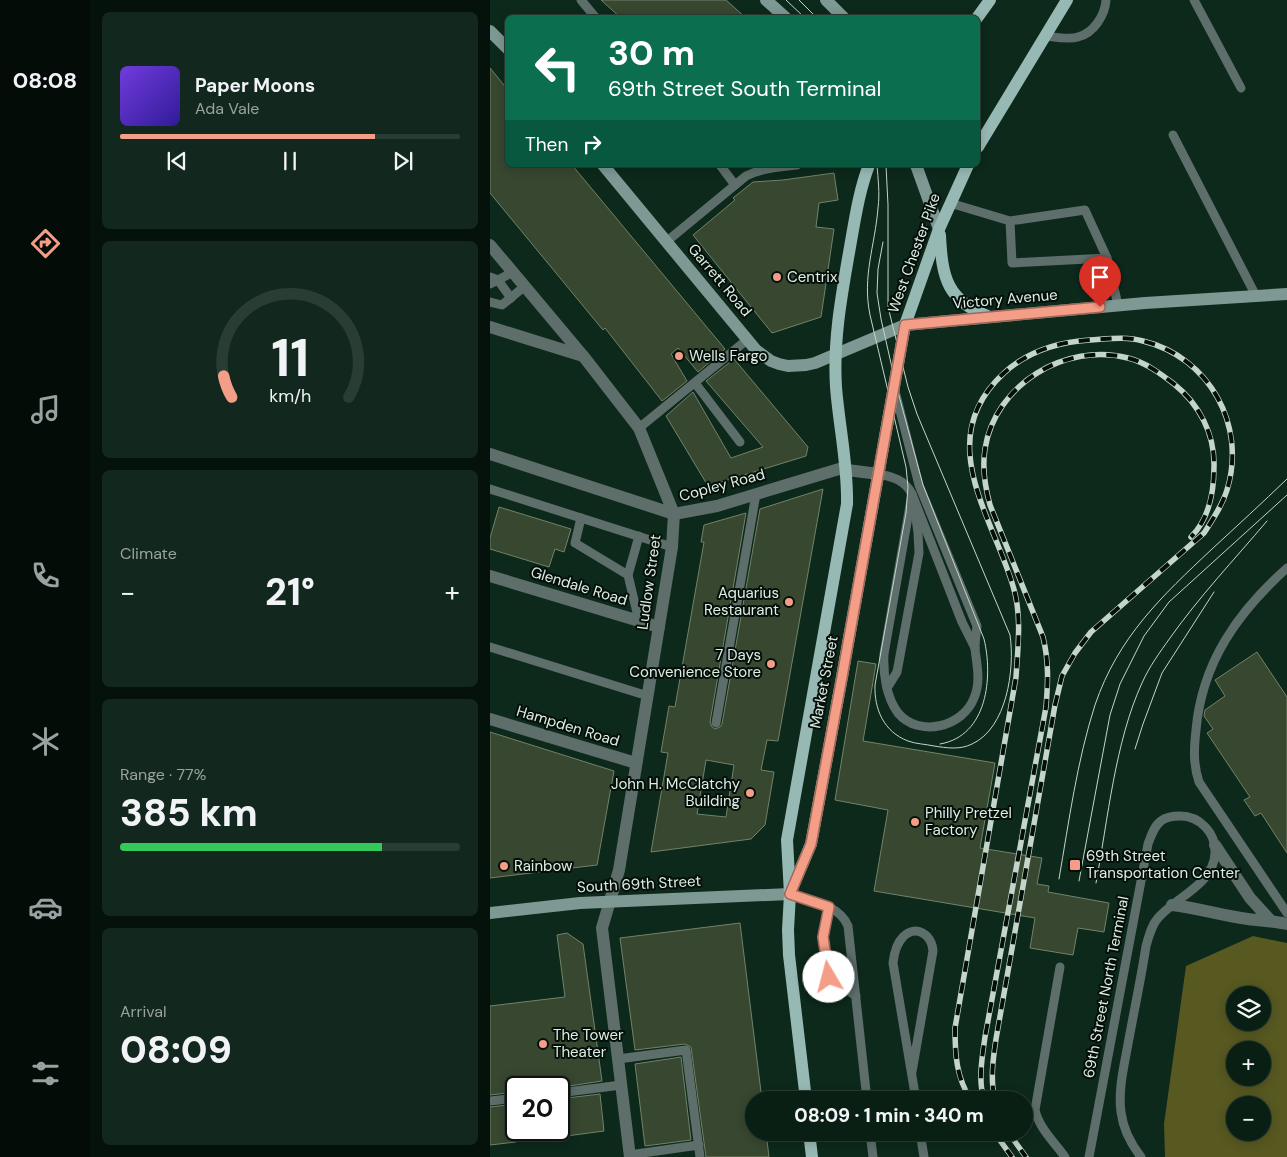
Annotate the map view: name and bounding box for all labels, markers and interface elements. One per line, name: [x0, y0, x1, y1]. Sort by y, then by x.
text: 30 m: [608, 30, 695, 76]
icon: left: [525, 35, 590, 100]
text: 08:08: [13, 66, 77, 95]
text: Paper Moons: [195, 73, 315, 98]
text: 69th Street South Terminal: [608, 74, 881, 103]
text: Ada Vale: [195, 98, 259, 119]
icon: right: [578, 130, 606, 158]
text: Then: [525, 132, 568, 157]
icon: previous: [163, 147, 191, 175]
icon: pause: [276, 147, 304, 175]
icon: next: [389, 147, 417, 175]
street label: West Chester Pike: [883, 190, 945, 316]
icon: directions: [28, 226, 63, 261]
street label: Garrett Road: [684, 239, 756, 321]
pin: [1079, 256, 1121, 307]
icon: arrive: [1086, 263, 1114, 291]
place label: Centrix: [787, 267, 838, 287]
marker: Centrix: [771, 271, 783, 283]
street label: Victory Avenue: [952, 284, 1058, 314]
text: 11: [271, 324, 309, 392]
place label: Wells Fargo: [689, 346, 768, 366]
marker: Wells Fargo: [673, 350, 685, 362]
text: km/h: [269, 384, 311, 408]
icon: music: [28, 392, 63, 427]
street label: Copley Road: [677, 464, 767, 506]
street label: Ludlow Street: [632, 533, 666, 631]
text: Climate: [120, 543, 177, 564]
icon: phone: [28, 558, 63, 593]
street label: Glendale Road: [528, 562, 630, 610]
text: 21°: [265, 567, 315, 617]
text: −: [120, 574, 135, 611]
text: +: [445, 574, 460, 611]
place label: Aquarius Restaurant: [704, 583, 779, 620]
marker: Aquarius Restaurant: [783, 596, 795, 608]
street label: Market Street: [805, 634, 843, 730]
place label: 7 Days Convenience Store: [629, 645, 761, 682]
marker: 7 Days Convenience Store: [765, 658, 777, 670]
street label: Hampden Road: [514, 701, 622, 751]
icon: climate: [28, 724, 63, 759]
text: Range · 77%: [120, 764, 206, 785]
place label: John H. McClatchy Building: [611, 774, 741, 811]
marker: John H. McClatchy Building: [744, 787, 756, 799]
text: 385 km: [120, 788, 258, 838]
place label: Philly Pretzel Factory: [925, 803, 1012, 840]
marker: Philly Pretzel Factory: [909, 816, 921, 828]
place label: 69th Street Transportation Center: [1086, 846, 1240, 883]
place label: Rainbow: [514, 856, 573, 876]
marker: 69th Street Transportation Center: [1068, 858, 1082, 872]
marker: Rainbow: [498, 860, 510, 872]
street label: South 69th Street: [576, 871, 702, 897]
icon: car: [28, 890, 63, 925]
street label: 69th Street North Terminal: [1079, 894, 1133, 1080]
position arrow: [802, 950, 854, 1002]
map controls: [1226, 986, 1271, 1141]
button: layers: [1226, 986, 1271, 1031]
text: Arrival: [120, 1001, 167, 1022]
text: 08:09: [120, 1025, 232, 1075]
place label: The Tower Theater: [553, 1025, 624, 1062]
marker: The Tower Theater: [537, 1038, 549, 1050]
button: +: [1226, 1041, 1271, 1086]
icon: filters: [28, 1056, 63, 1091]
speed limit sign: 20: [505, 1076, 570, 1141]
button: −: [1226, 1096, 1271, 1141]
text: 08:09 · 1 min · 340 m: [794, 1103, 984, 1128]

